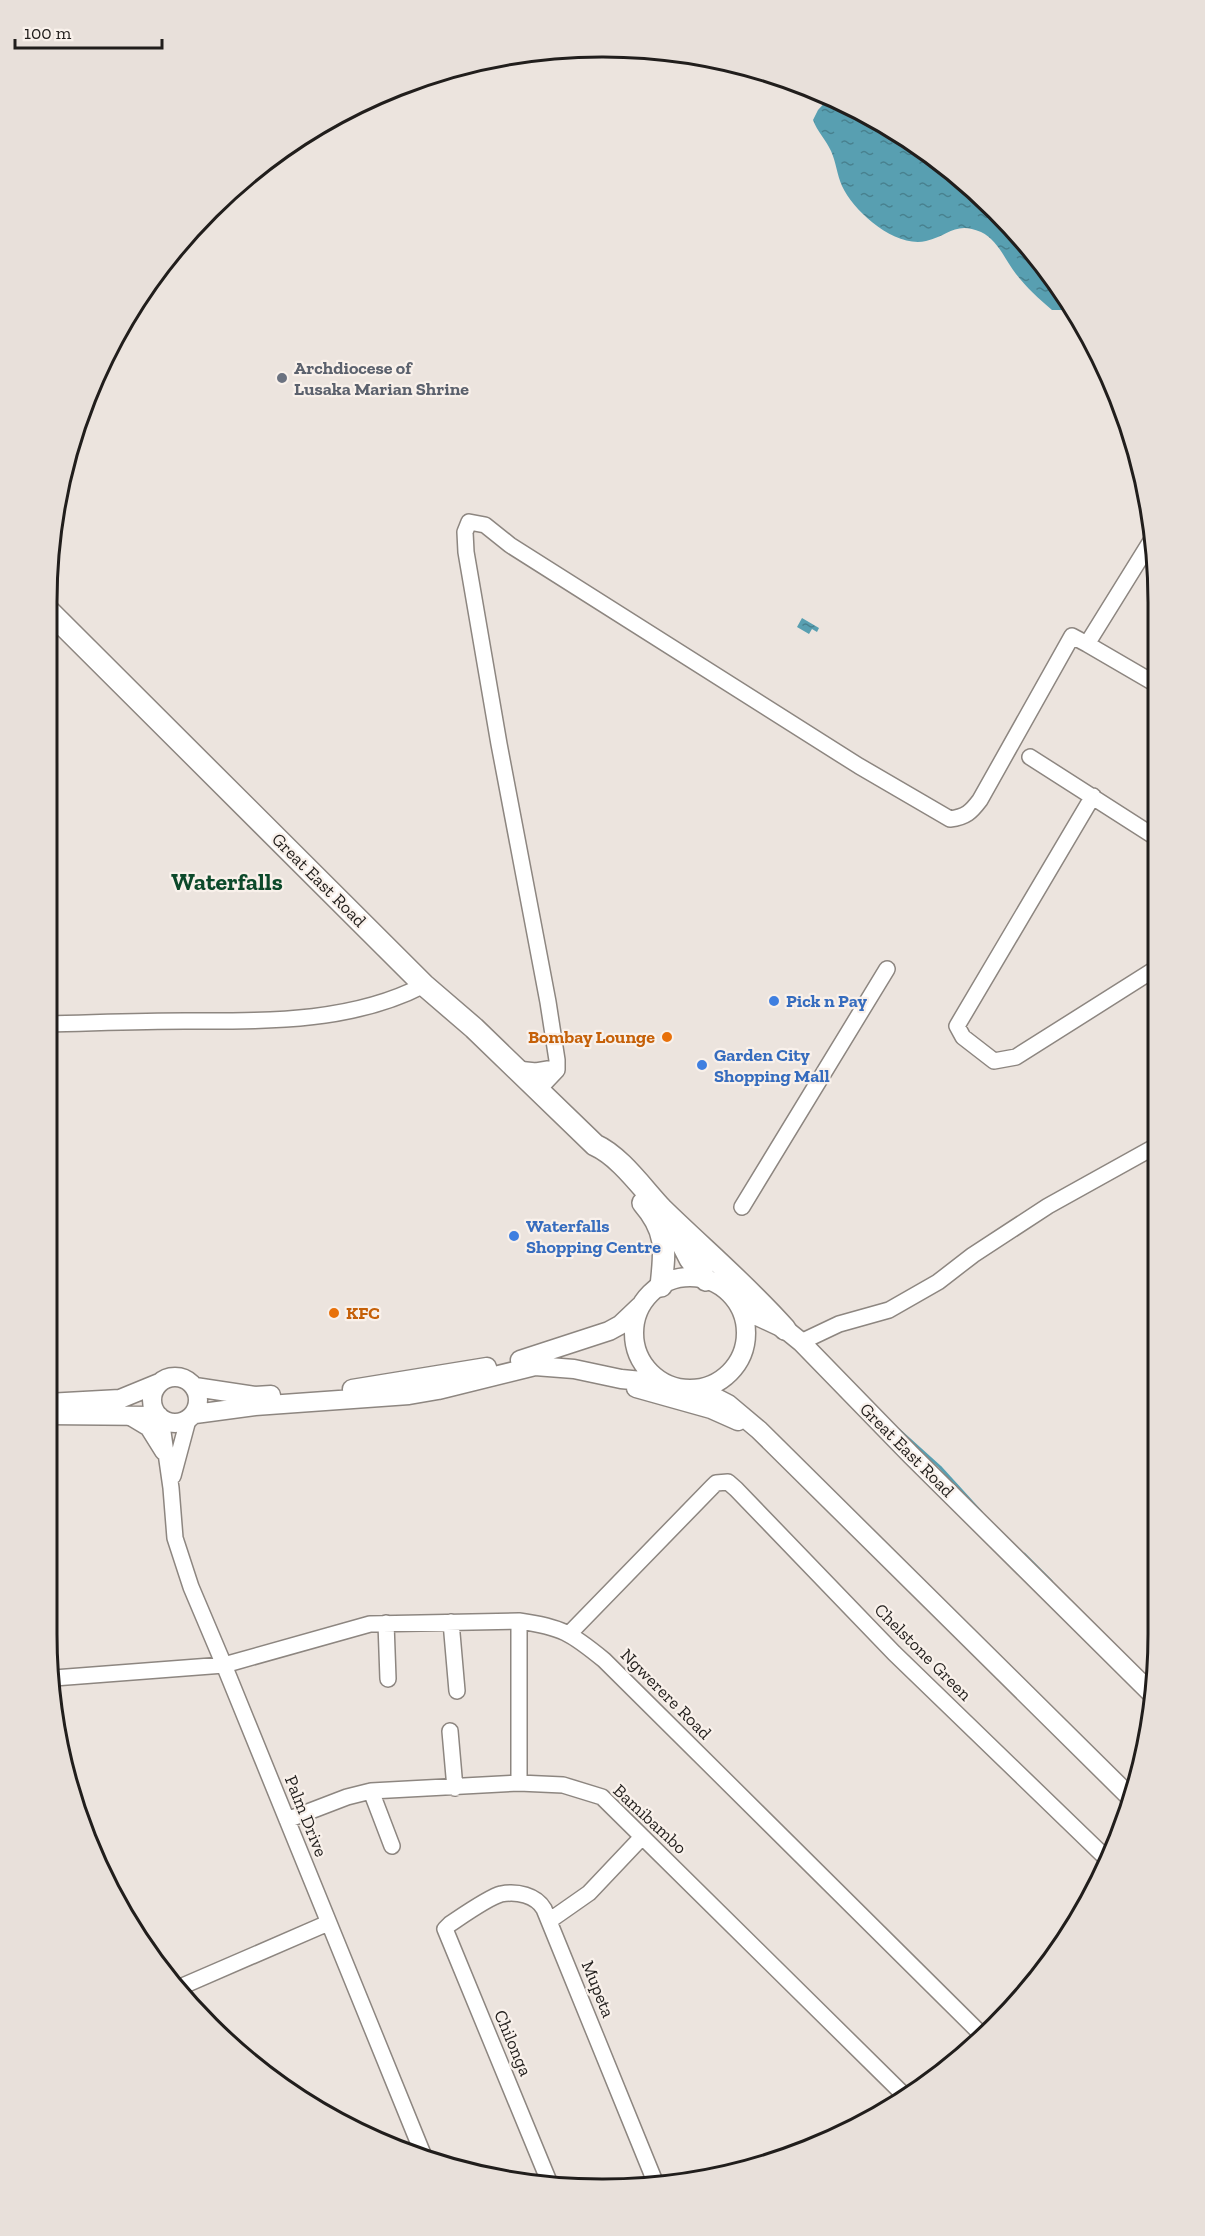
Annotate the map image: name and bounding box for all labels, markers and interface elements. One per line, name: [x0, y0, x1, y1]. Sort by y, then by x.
scale bar: [15, 12, 162, 50]
text: 100 m: [24, 22, 72, 44]
place label: Archdiocese of Lusaka Marian Shrine: [294, 357, 469, 400]
marker: Archdiocese of Lusaka Marian Shrine: [275, 371, 289, 385]
street label: Great East Road: [267, 828, 371, 932]
district label: Waterfalls: [171, 867, 283, 896]
place label: Pick n Pay: [786, 990, 867, 1012]
marker: Pick n Pay: [767, 994, 781, 1008]
place label: Bombay Lounge: [528, 1026, 655, 1048]
marker: Bombay Lounge: [660, 1030, 674, 1044]
place label: Garden City Shopping Mall: [714, 1044, 830, 1087]
marker: Garden City Shopping Mall: [695, 1058, 709, 1072]
place label: Waterfalls Shopping Centre: [526, 1215, 661, 1258]
marker: Waterfalls Shopping Centre: [507, 1229, 521, 1243]
place label: KFC: [346, 1302, 380, 1324]
marker: KFC: [327, 1306, 341, 1320]
street label: Great East Road: [855, 1398, 959, 1502]
street label: Chelstone Green: [870, 1599, 977, 1706]
street label: Ngwerere Road: [616, 1644, 716, 1744]
street label: Palm Drive: [280, 1772, 332, 1860]
street label: Bamibambo: [609, 1779, 691, 1859]
street label: Mupeta: [577, 1957, 619, 2021]
street label: Chilonga: [489, 2007, 537, 2080]

